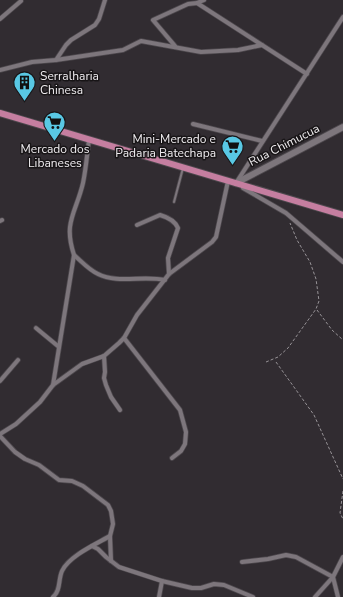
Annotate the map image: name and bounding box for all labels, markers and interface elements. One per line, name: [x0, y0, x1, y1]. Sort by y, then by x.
place label: Serralharia Chinesa: [40, 68, 99, 98]
building icon: Serralharia Chinesa: [11, 70, 37, 103]
supermarket icon: Mercado dos Libaneses: [42, 109, 68, 142]
street label: Rua Chimucua: [246, 120, 322, 170]
place label: Mini-Mercado e Padaria Batechapa: [115, 131, 216, 161]
supermarket icon: Mini-Mercado e Padaria Batechapa: [219, 133, 245, 166]
place label: Mercado dos Libaneses: [21, 141, 90, 171]

